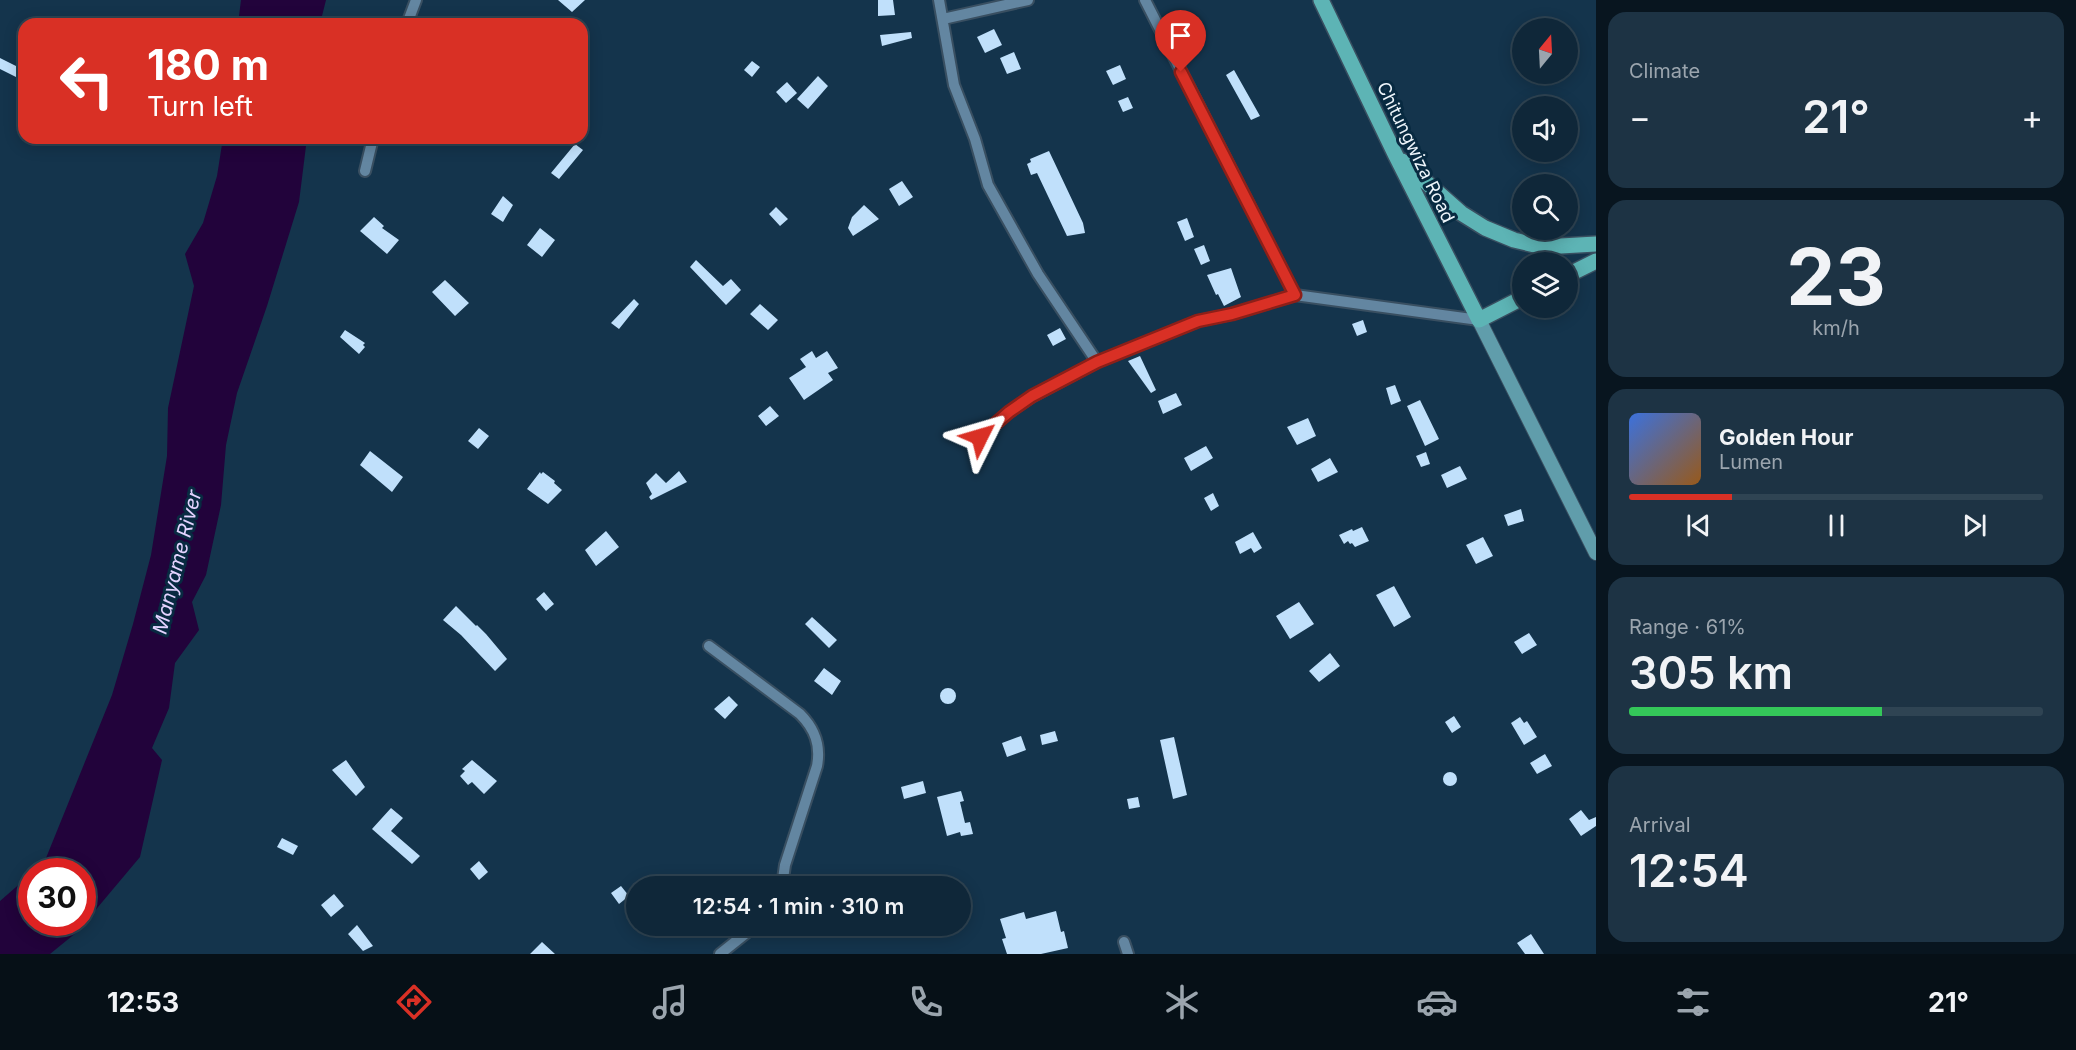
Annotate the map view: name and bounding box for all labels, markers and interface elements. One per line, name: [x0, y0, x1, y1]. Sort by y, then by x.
pin: [1155, 10, 1206, 72]
north arrow: [1512, 18, 1578, 84]
map controls: [1512, 18, 1578, 318]
icon: arrive: [1164, 19, 1197, 52]
text: 180 m: [147, 39, 269, 90]
icon: left: [48, 42, 126, 120]
text: Climate: [1629, 59, 1700, 83]
street label: Chitungwiza Road: [1373, 78, 1459, 226]
text: 21°: [1802, 89, 1870, 144]
text: Turn left: [147, 90, 253, 123]
button: sound: [1512, 96, 1578, 162]
text: −: [1629, 97, 1651, 137]
text: +: [2021, 97, 2043, 137]
button: search: [1512, 174, 1578, 240]
text: 23: [1786, 229, 1886, 324]
button: layers: [1512, 252, 1578, 318]
text: km/h: [1812, 316, 1860, 340]
position arrow: [948, 405, 1012, 469]
text: Golden Hour: [1719, 424, 1853, 450]
text: Lumen: [1719, 450, 1783, 474]
water label: Manyame River: [148, 487, 207, 636]
icon: previous: [1682, 509, 1715, 542]
icon: pause: [1820, 509, 1853, 542]
icon: next: [1958, 509, 1991, 542]
text: Range · 61%: [1629, 615, 1746, 639]
text: 305 km: [1629, 645, 1793, 700]
text: Arrival: [1629, 813, 1691, 837]
text: 12:54: [1629, 843, 1749, 898]
speed limit sign: 30: [18, 858, 96, 936]
text: 12:54 · 1 min · 310 m: [693, 893, 904, 919]
icon: directions: [393, 981, 435, 1023]
icon: music: [649, 981, 691, 1023]
icon: phone: [905, 981, 947, 1023]
icon: climate: [1161, 981, 1203, 1023]
icon: car: [1416, 981, 1458, 1023]
icon: filters: [1672, 981, 1714, 1023]
text: 12:53: [107, 986, 179, 1019]
text: 21°: [1928, 986, 1969, 1019]

